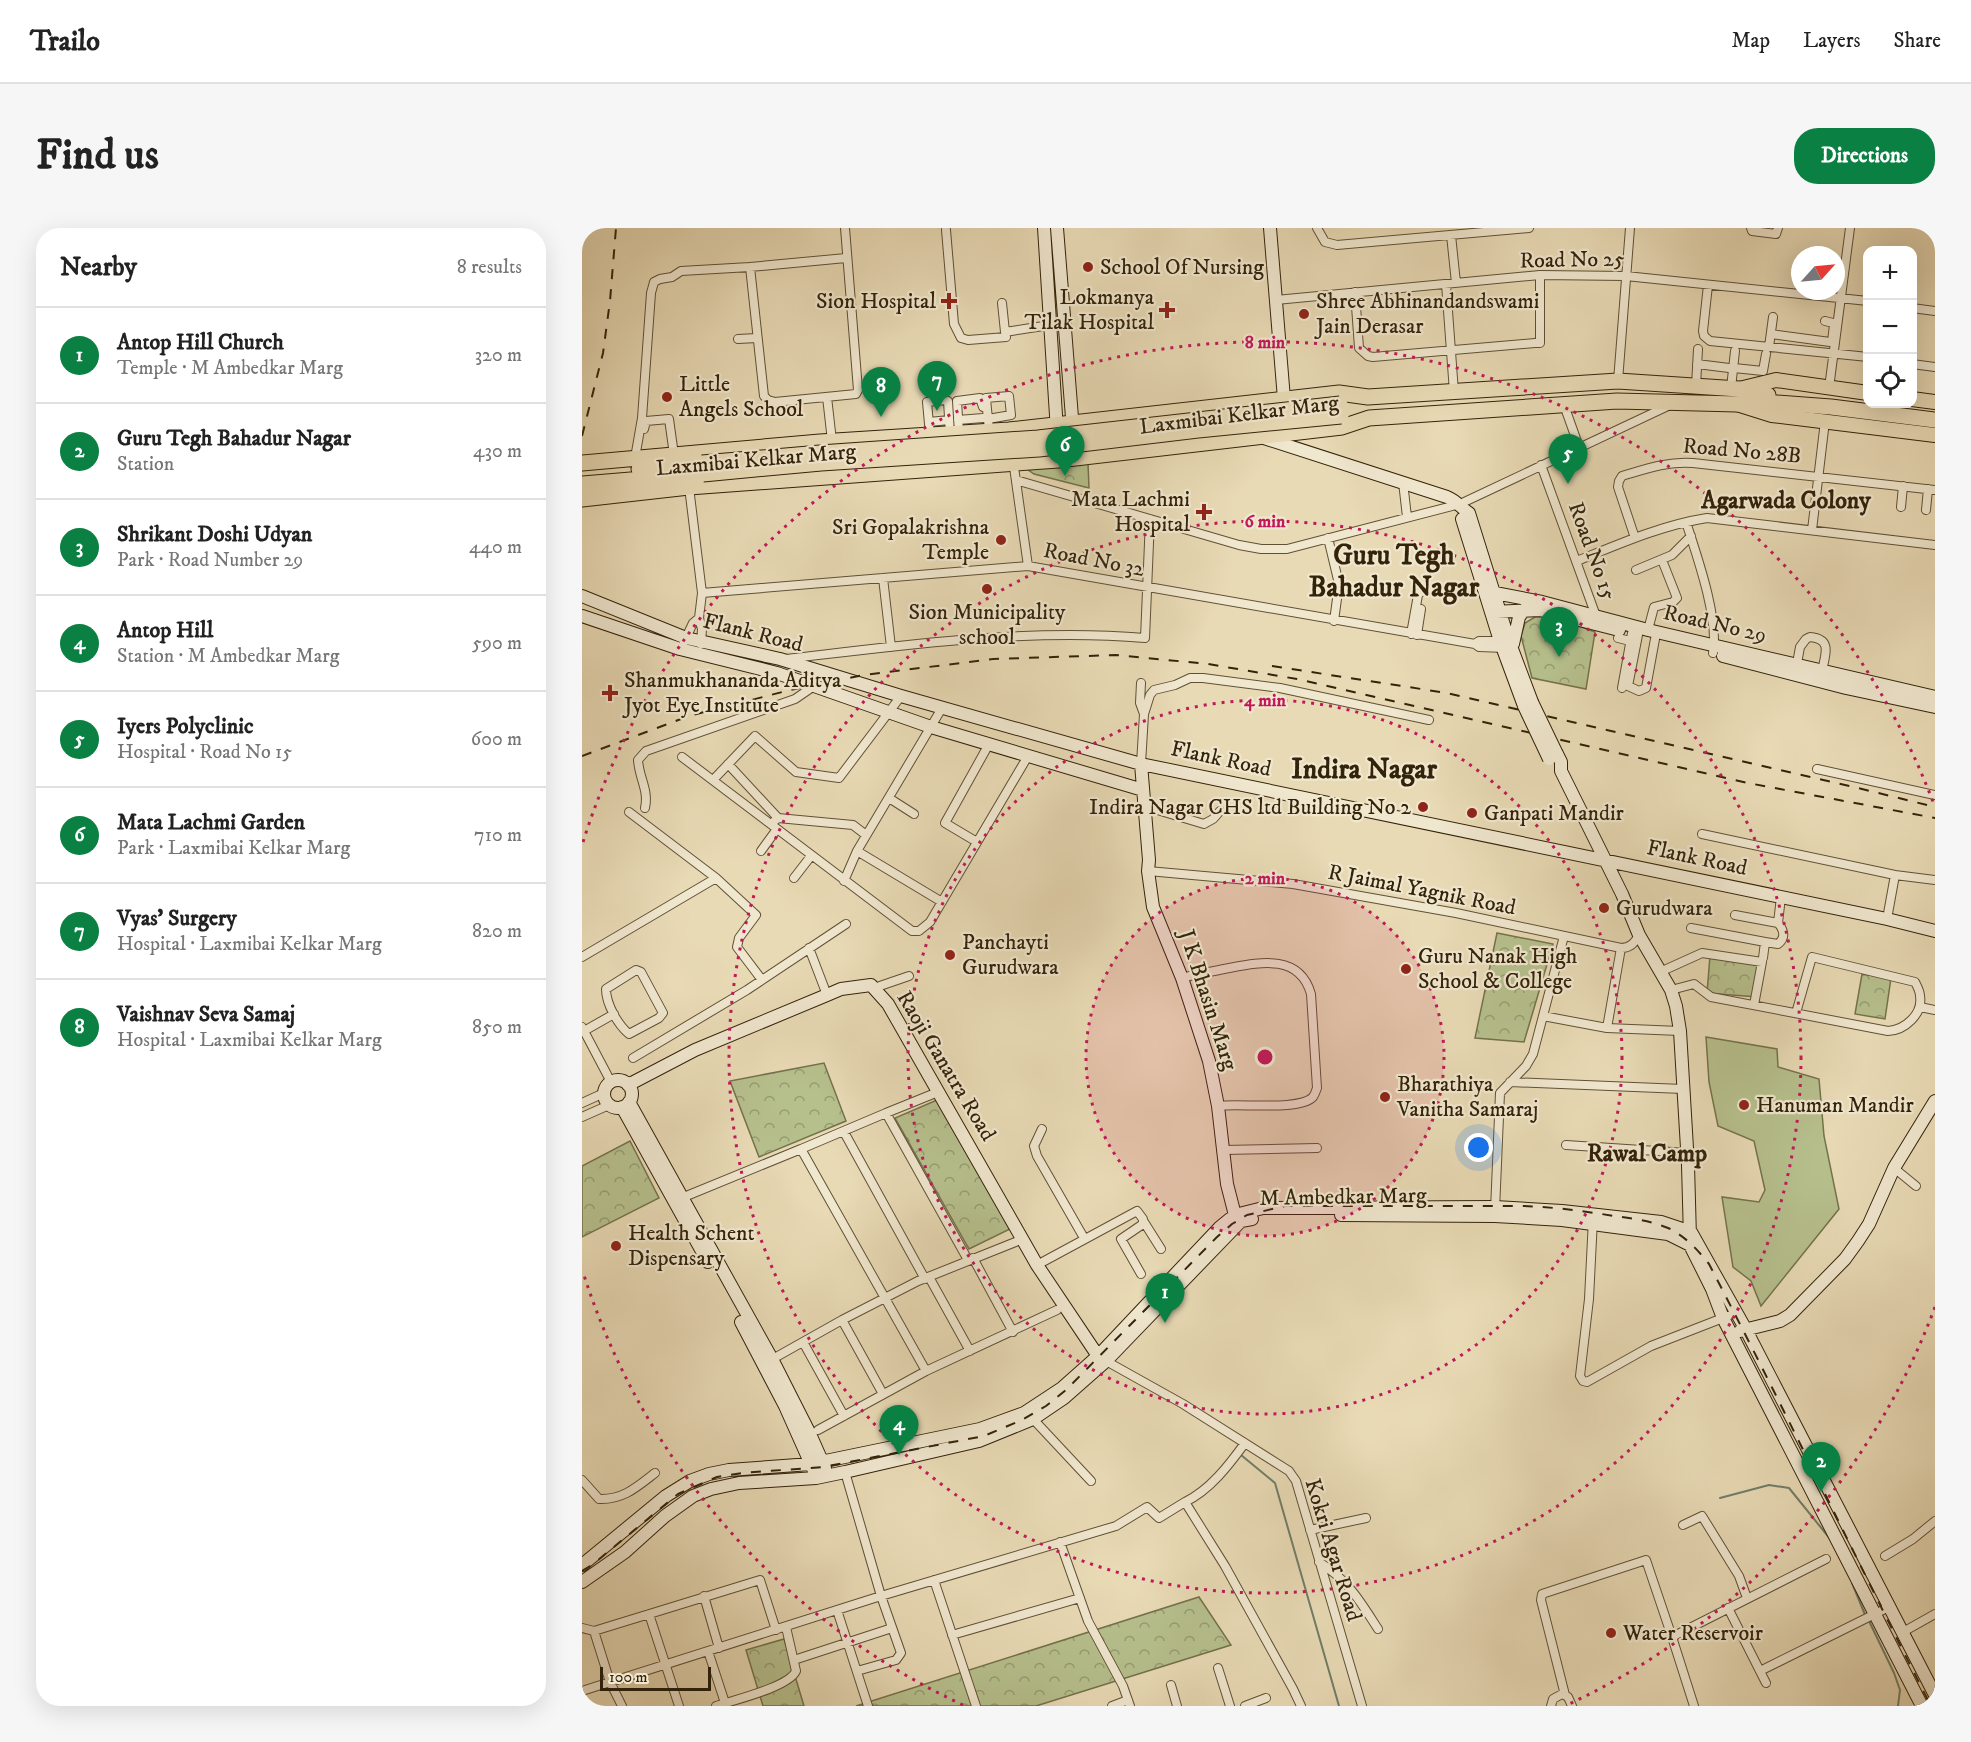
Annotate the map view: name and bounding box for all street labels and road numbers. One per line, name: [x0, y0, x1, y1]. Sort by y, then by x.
street label: Road No 25: [1519, 246, 1625, 274]
street label: Laxmibai Kelkar Marg: [1138, 389, 1341, 441]
street label: Road No 28B: [1682, 432, 1802, 470]
street label: Laxmibai Kelkar Marg: [655, 438, 857, 482]
street label: Road No 15: [1562, 498, 1622, 604]
street label: Road No 32: [1041, 537, 1147, 583]
street label: Road No 29: [1661, 599, 1769, 649]
street label: Flank Road: [700, 608, 806, 658]
street label: Flank Road: [1168, 735, 1274, 783]
street label: Flank Road: [1644, 834, 1750, 882]
street label: R Jaimal Yagnik Road: [1326, 859, 1518, 921]
street label: J K Bhasin Marg: [1172, 924, 1243, 1074]
street label: Raoji Ganatra Road: [890, 986, 1002, 1146]
street label: M Ambedkar Marg: [1259, 1182, 1427, 1212]
street label: Kokri Agar Road: [1298, 1475, 1368, 1625]

